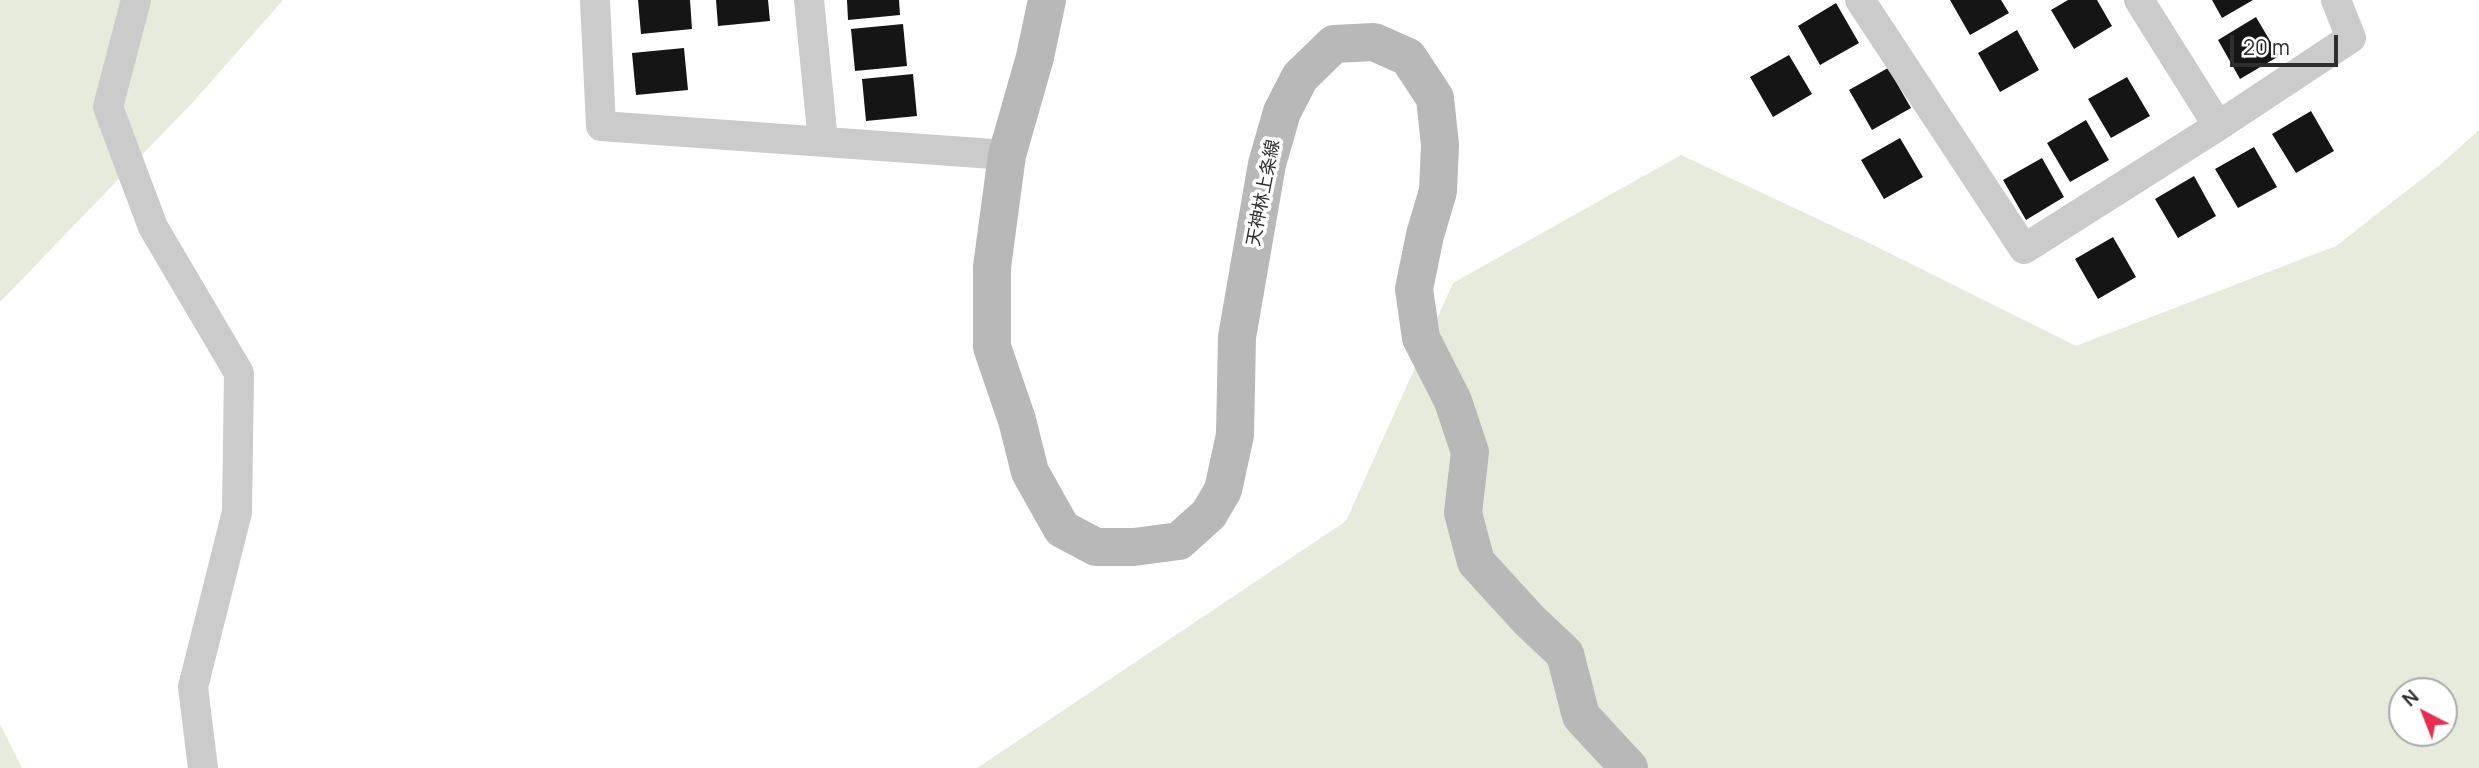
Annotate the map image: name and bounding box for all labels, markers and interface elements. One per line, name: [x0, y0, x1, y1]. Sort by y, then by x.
scale bar: [2234, 21, 2342, 65]
text: 20 m: [2243, 33, 2290, 61]
street label: 天神林上条線: [1243, 138, 1285, 248]
north arrow: [2388, 677, 2458, 747]
text: N: [2397, 684, 2424, 712]

